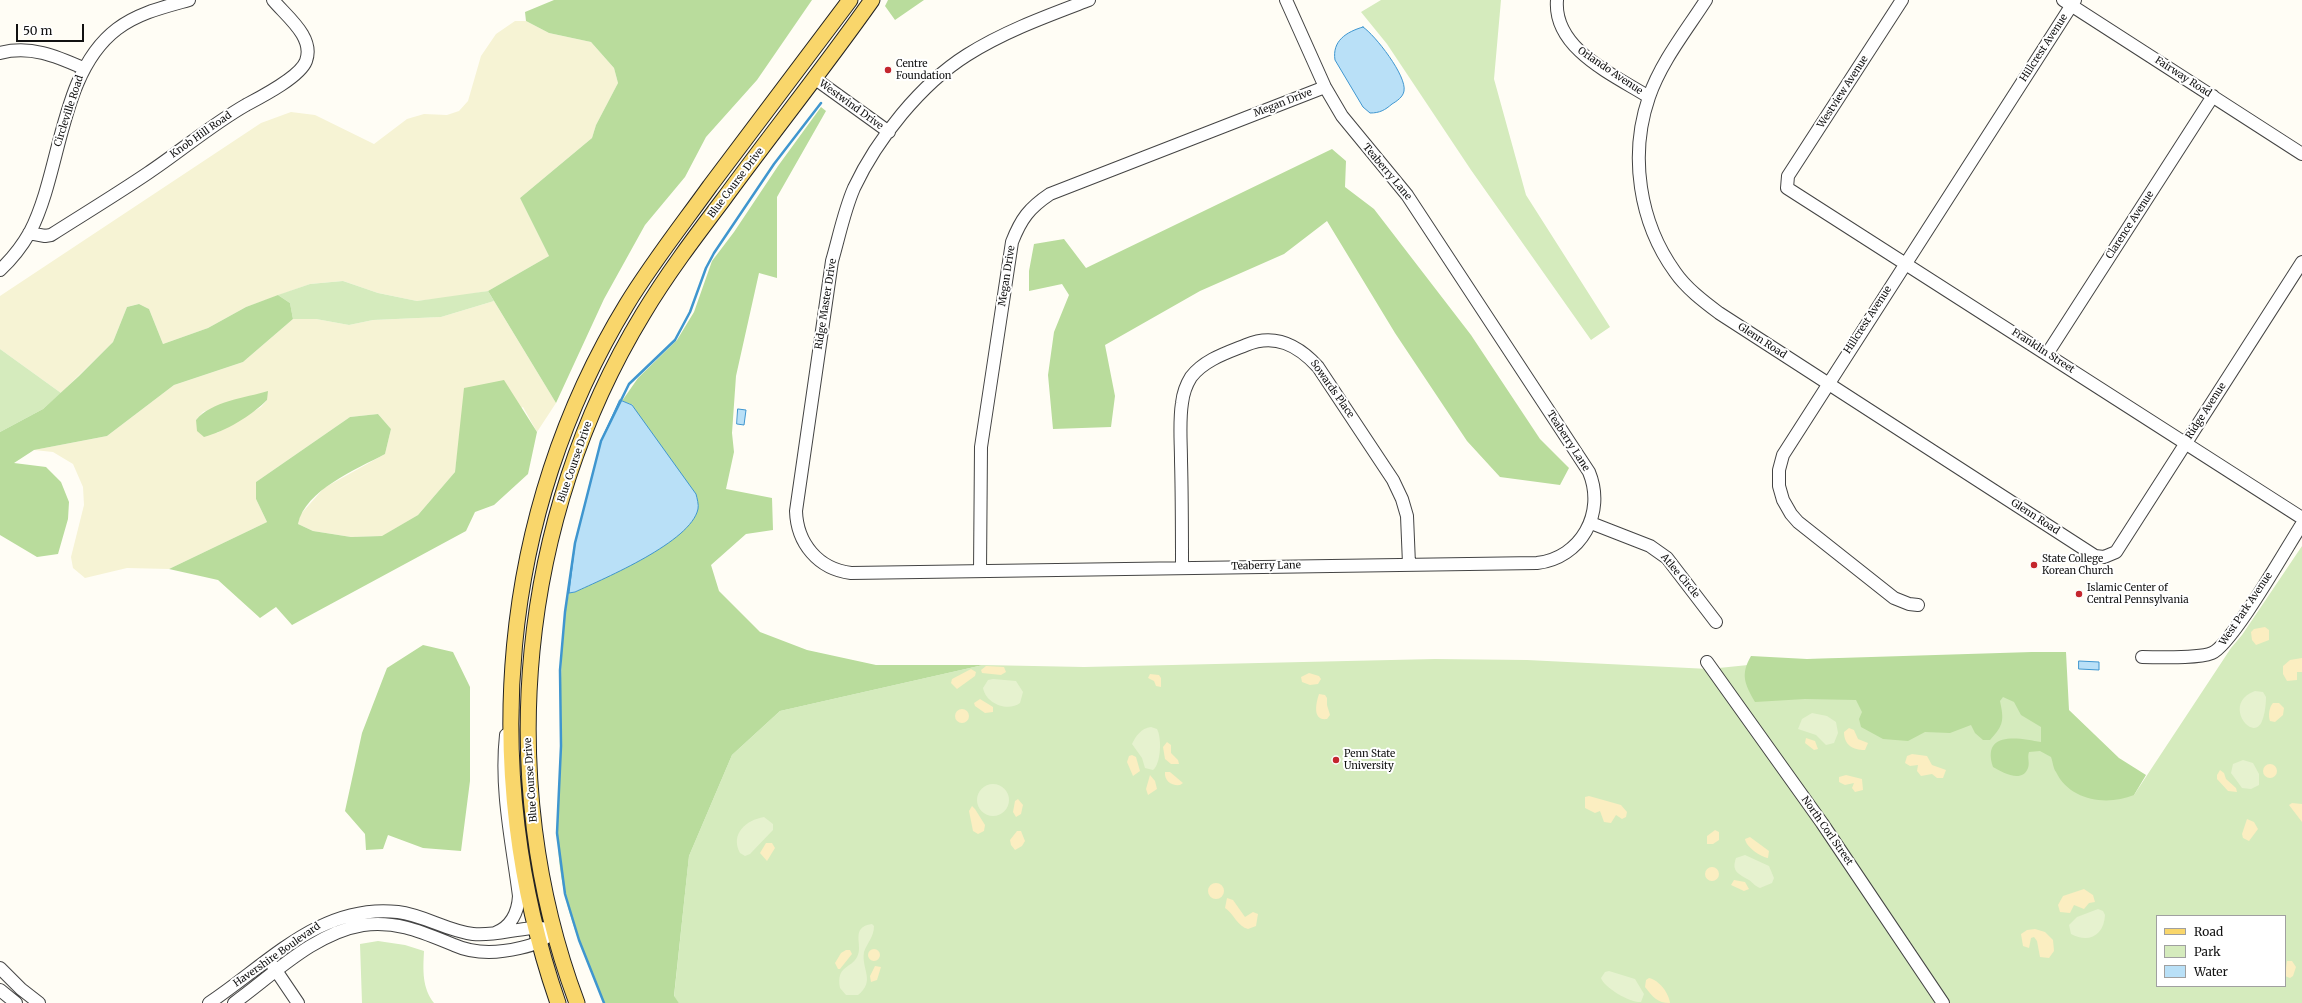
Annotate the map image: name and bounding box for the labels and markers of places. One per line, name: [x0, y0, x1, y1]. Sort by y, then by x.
place label: Centre Foundation: [896, 58, 951, 82]
marker: Centre Foundation: [883, 65, 893, 75]
place label: State College Korean Church: [2042, 553, 2113, 576]
marker: State College Korean Church: [2029, 560, 2039, 570]
place label: Islamic Center of Central Pennsylvania: [2087, 582, 2189, 606]
marker: Islamic Center of Central Pennsylvania: [2074, 589, 2084, 599]
place label: Penn State University: [1344, 748, 1395, 772]
marker: Penn State University: [1331, 755, 1341, 765]

